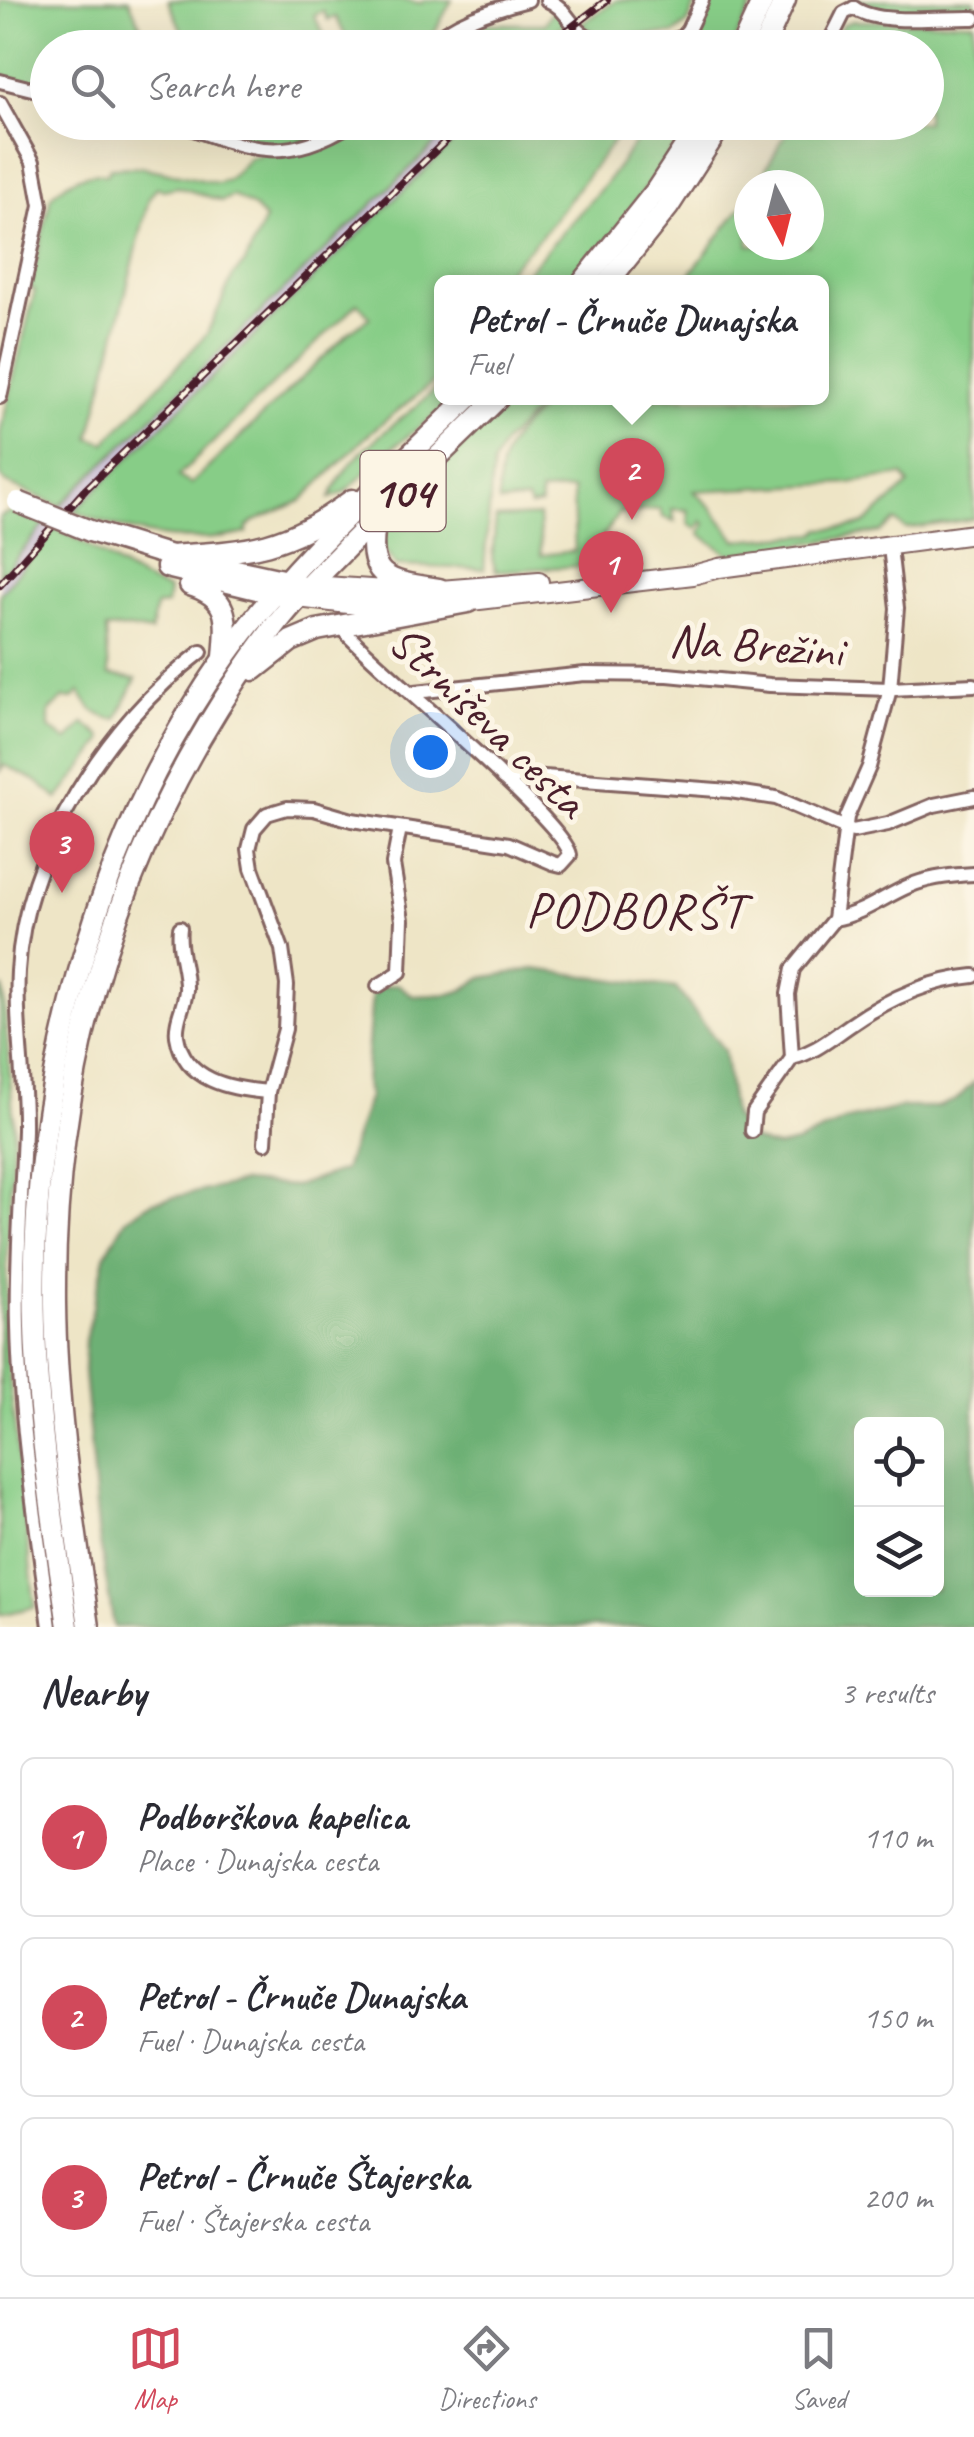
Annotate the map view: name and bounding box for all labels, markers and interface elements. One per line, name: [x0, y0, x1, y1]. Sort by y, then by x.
search box: [30, 30, 944, 140]
icon: search: [65, 58, 120, 113]
text: Search here: [145, 62, 300, 109]
north arrow: [734, 170, 824, 260]
popup: [434, 275, 829, 405]
text: Petrol - Črnuče Dunajska: [467, 296, 796, 343]
text: Fuel: [467, 343, 509, 384]
pin: 2: [600, 438, 664, 520]
road number: 104: [360, 451, 446, 531]
pin: 1: [578, 530, 644, 613]
street label: Na Brežini: [667, 609, 850, 681]
street label: Strniševa cesta: [377, 611, 602, 832]
your location: [405, 727, 456, 778]
pin: 3: [30, 810, 94, 893]
district label: PODBORŠT: [525, 879, 754, 942]
map controls: [854, 1417, 944, 1597]
button: locate: [854, 1417, 944, 1507]
button: layers: [854, 1507, 944, 1597]
text: Nearby: [40, 1666, 146, 1719]
text: 3 results: [840, 1672, 934, 1713]
text: Podborškova kapelica: [137, 1793, 408, 1840]
text: 1: [67, 1817, 82, 1858]
text: 110 m: [863, 1817, 932, 1858]
text: Place · Dunajska cesta: [137, 1840, 378, 1881]
text: Petrol - Črnuče Dunajska: [137, 1973, 465, 2020]
text: 2: [67, 1997, 82, 2038]
text: 150 m: [863, 1997, 932, 2038]
text: Fuel · Dunajska cesta: [137, 2020, 364, 2061]
text: Petrol - Črnuče Štajerska: [137, 2153, 469, 2200]
text: 3: [67, 2177, 82, 2218]
text: 200 m: [863, 2177, 932, 2218]
text: Fuel · Štajerska cesta: [137, 2200, 369, 2241]
tab: Map: [128, 2321, 183, 2416]
tab: Directions: [438, 2321, 536, 2416]
tab: Saved: [791, 2321, 846, 2416]

